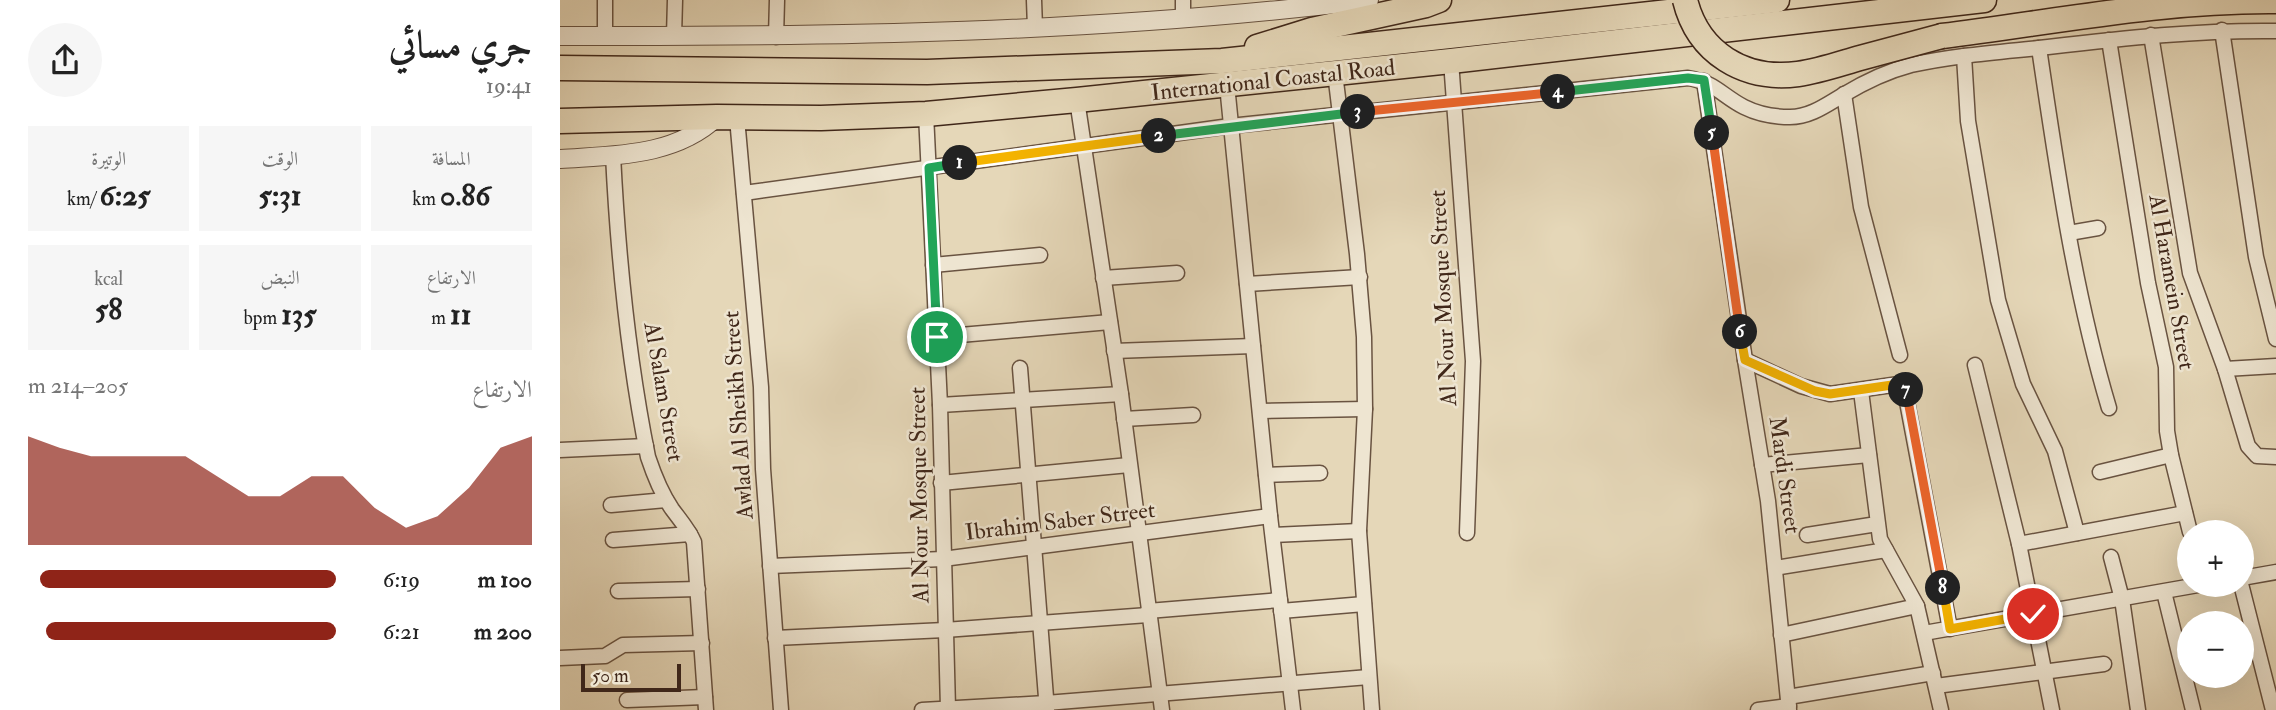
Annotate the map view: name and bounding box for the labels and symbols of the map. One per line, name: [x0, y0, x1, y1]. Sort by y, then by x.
street label: International Coastal Road: [1149, 53, 1397, 107]
pin: 4: [1541, 74, 1576, 110]
pin: 3: [1340, 94, 1376, 130]
pin: 5: [1694, 116, 1730, 150]
pin: 2: [1142, 118, 1176, 154]
pin: 1: [942, 146, 978, 180]
street label: Al Nour Mosque Street: [1423, 189, 1463, 408]
street label: Al Haramein Street: [2142, 191, 2202, 372]
pin: [907, 307, 967, 367]
street label: Awlad Al Sheikh Street: [716, 310, 760, 521]
pin: 6: [1722, 314, 1758, 350]
street label: Al Salam Street: [637, 319, 691, 464]
pin: 7: [1888, 372, 1924, 408]
street label: Al Nour Mosque Street: [903, 387, 935, 604]
street label: Mardi Street: [1762, 415, 1808, 535]
street label: Ibrahim Saber Street: [963, 495, 1157, 547]
pin: 8: [1926, 570, 1960, 606]
pin: [2003, 584, 2063, 644]
scale bar: [581, 661, 681, 693]

